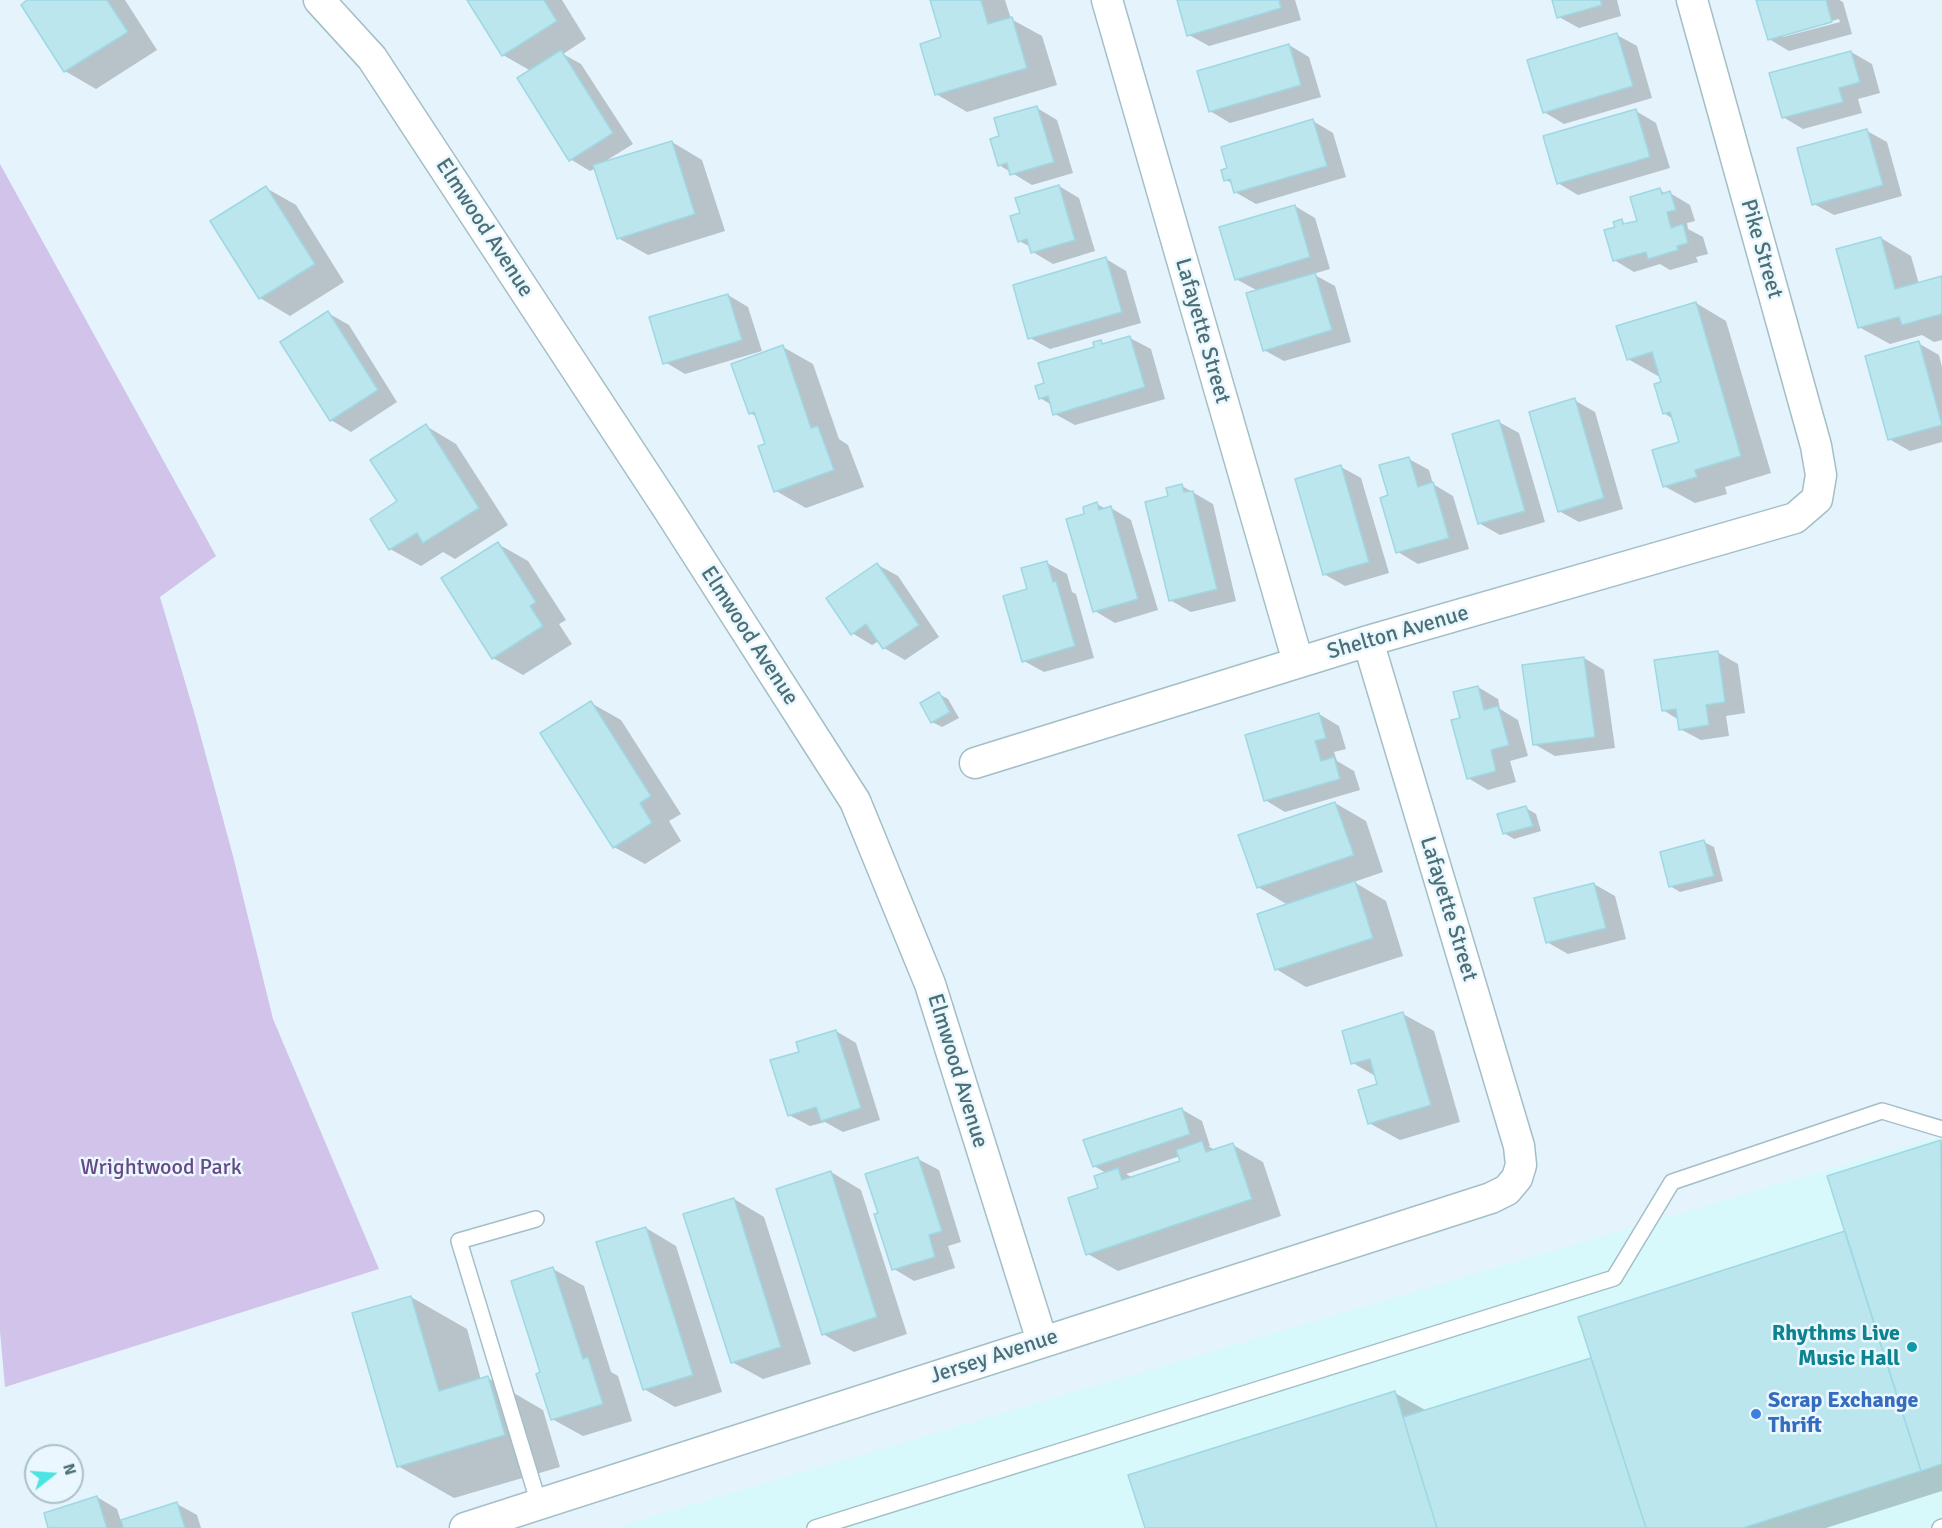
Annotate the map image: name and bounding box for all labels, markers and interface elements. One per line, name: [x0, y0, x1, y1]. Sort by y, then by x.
street label: Elmwood Avenue: [429, 154, 539, 302]
street label: Pike Street: [1734, 196, 1788, 302]
street label: Lafayette Street: [1169, 255, 1235, 407]
street label: Elmwood Avenue: [694, 562, 804, 710]
street label: Shelton Avenue: [1324, 600, 1472, 666]
street label: Lafayette Street: [1413, 833, 1483, 985]
street label: Elmwood Avenue: [921, 991, 993, 1151]
park label: Wrightwood Park: [80, 1155, 242, 1181]
place label: Rhythms Live Music Hall: [1772, 1321, 1900, 1372]
street label: Jersey Avenue: [927, 1324, 1061, 1390]
marker: Rhythms Live Music Hall: [1905, 1340, 1919, 1354]
place label: Scrap Exchange Thrift: [1768, 1388, 1919, 1440]
marker: Scrap Exchange Thrift: [1749, 1407, 1763, 1421]
north arrow: [24, 1444, 84, 1504]
text: N: [58, 1461, 80, 1478]

